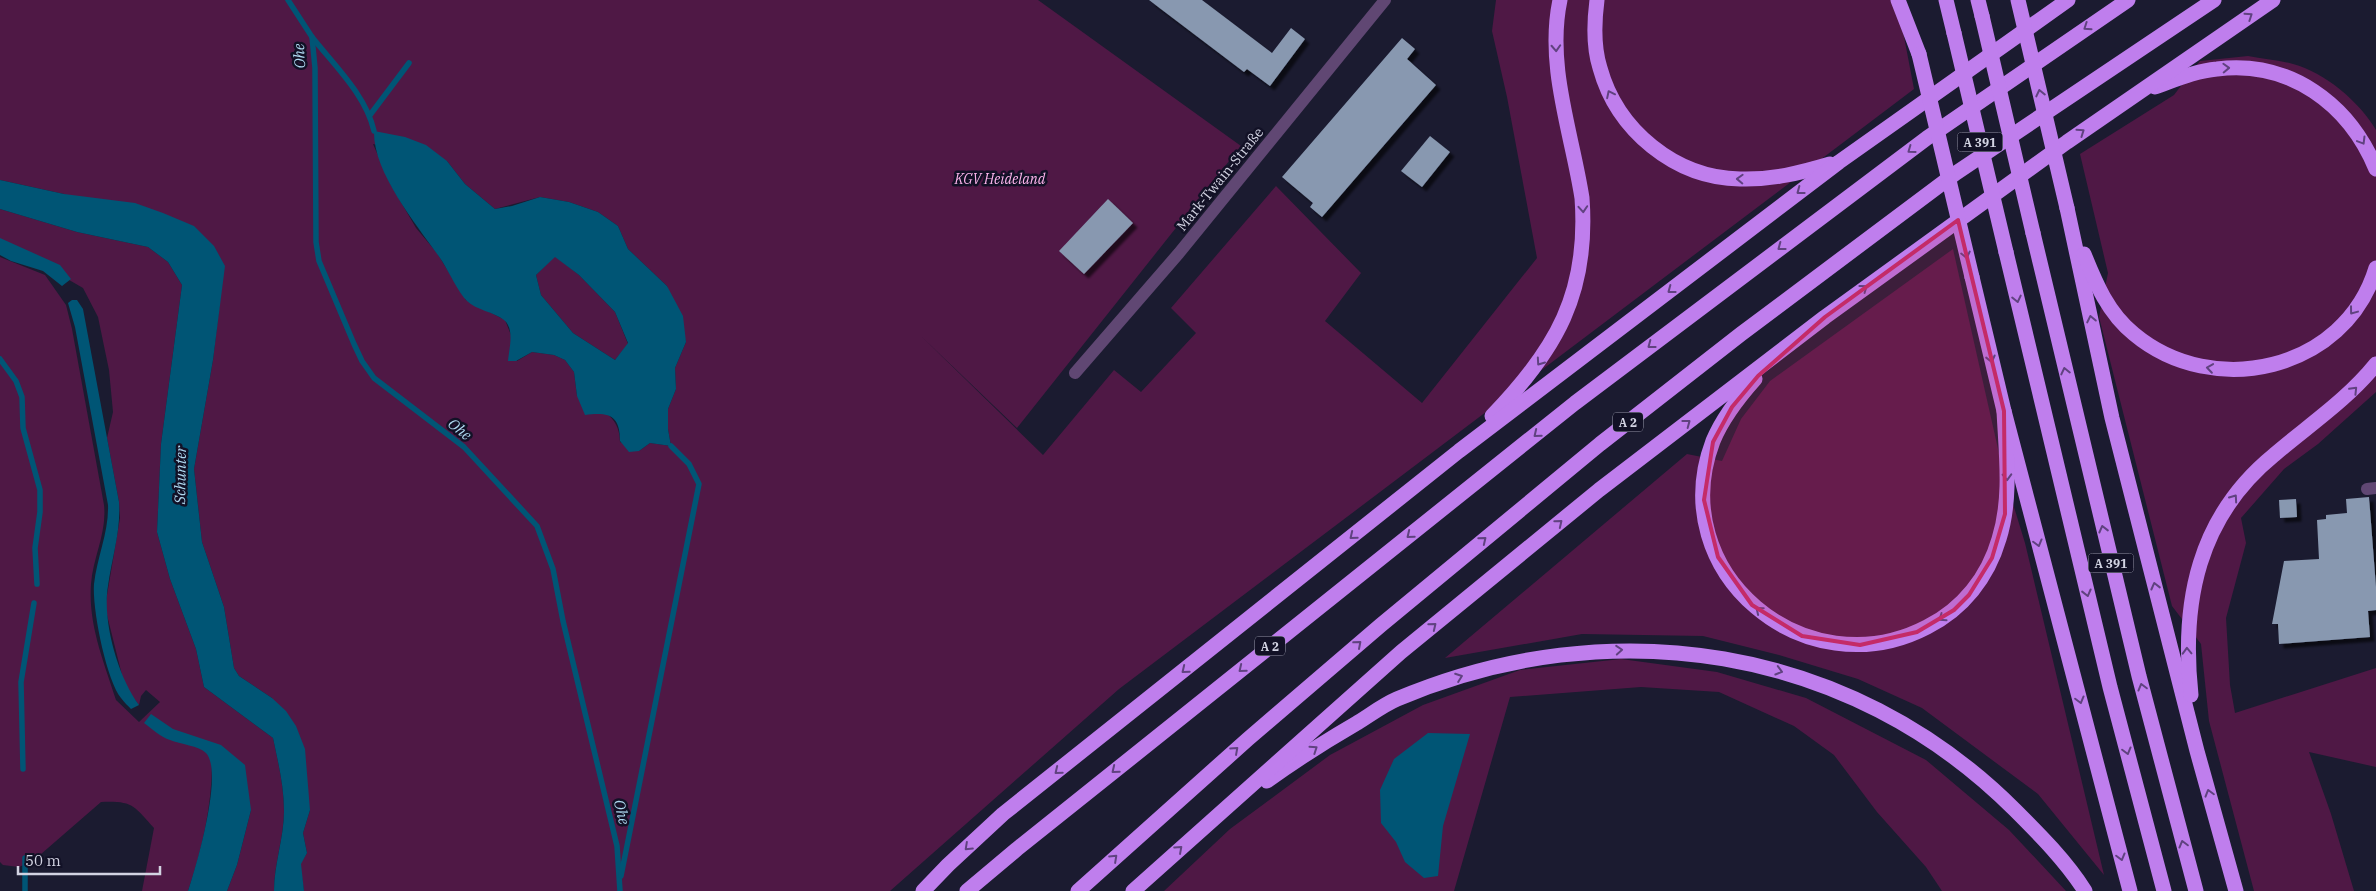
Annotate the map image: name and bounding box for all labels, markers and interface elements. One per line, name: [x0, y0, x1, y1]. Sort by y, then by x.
one-way arrow: [2244, 12, 2253, 22]
one-way arrow: [2083, 21, 2093, 30]
water label: Ohe: [289, 43, 309, 69]
one-way arrow: [1551, 45, 1562, 53]
one-way arrow: [2222, 63, 2230, 74]
one-way arrow: [2035, 88, 2046, 97]
one-way arrow: [1607, 91, 1617, 100]
street label: Mark-Twain-Straße: [1173, 124, 1267, 234]
one-way arrow: [2076, 129, 2085, 138]
road number: A 391: [1958, 132, 2002, 152]
one-way arrow: [2356, 135, 2366, 144]
one-way arrow: [1907, 144, 1917, 153]
park label: KGV Heideland: [954, 170, 1046, 188]
one-way arrow: [1735, 174, 1743, 184]
one-way arrow: [1797, 186, 1806, 194]
one-way arrow: [1577, 205, 1588, 213]
one-way arrow: [1778, 242, 1787, 250]
one-way arrow: [1960, 251, 1971, 260]
one-way arrow: [1668, 284, 1677, 292]
one-way arrow: [1859, 285, 1868, 294]
one-way arrow: [2011, 295, 2022, 304]
one-way arrow: [2350, 305, 2359, 315]
one-way arrow: [2086, 314, 2097, 323]
one-way arrow: [1648, 340, 1657, 348]
one-way arrow: [1985, 354, 1996, 363]
one-way arrow: [1537, 356, 1546, 366]
one-way arrow: [2205, 364, 2214, 374]
one-way arrow: [2060, 367, 2071, 376]
one-way arrow: [2348, 386, 2357, 395]
road number: A 2: [1613, 412, 1643, 432]
water label: Ohe: [444, 414, 476, 444]
one-way arrow: [1681, 420, 1690, 428]
one-way arrow: [1534, 428, 1543, 436]
water label: Schunter: [170, 445, 190, 505]
one-way arrow: [2001, 473, 2012, 481]
one-way arrow: [2228, 494, 2237, 504]
one-way arrow: [1553, 520, 1562, 528]
one-way arrow: [2098, 525, 2109, 534]
one-way arrow: [1406, 529, 1416, 538]
one-way arrow: [1350, 530, 1359, 538]
one-way arrow: [1478, 537, 1487, 546]
one-way arrow: [2033, 538, 2043, 546]
road number: A 391: [2088, 554, 2134, 572]
one-way arrow: [2150, 581, 2161, 590]
one-way arrow: [2081, 589, 2092, 598]
one-way arrow: [1755, 607, 1764, 616]
one-way arrow: [1938, 612, 1948, 621]
one-way arrow: [1427, 623, 1436, 631]
road number: A 2: [1255, 636, 1285, 656]
one-way arrow: [1353, 641, 1362, 650]
one-way arrow: [1615, 645, 1623, 656]
one-way arrow: [2182, 647, 2192, 654]
one-way arrow: [1181, 664, 1190, 673]
one-way arrow: [1239, 664, 1248, 672]
one-way arrow: [1775, 666, 1783, 676]
one-way arrow: [1454, 673, 1463, 683]
one-way arrow: [2137, 682, 2148, 691]
one-way arrow: [2074, 695, 2084, 703]
one-way arrow: [1309, 746, 1318, 755]
one-way arrow: [2121, 746, 2131, 755]
one-way arrow: [1230, 747, 1239, 756]
one-way arrow: [1054, 765, 1063, 774]
one-way arrow: [1112, 765, 1121, 773]
one-way arrow: [2204, 789, 2215, 798]
water label: Ohe: [610, 798, 634, 827]
one-way arrow: [2179, 840, 2189, 849]
one-way arrow: [964, 841, 973, 850]
scale bar: [18, 844, 160, 876]
one-way arrow: [1174, 846, 1183, 855]
text: 50 m: [25, 851, 61, 870]
one-way arrow: [2115, 853, 2126, 861]
one-way arrow: [1108, 855, 1117, 864]

